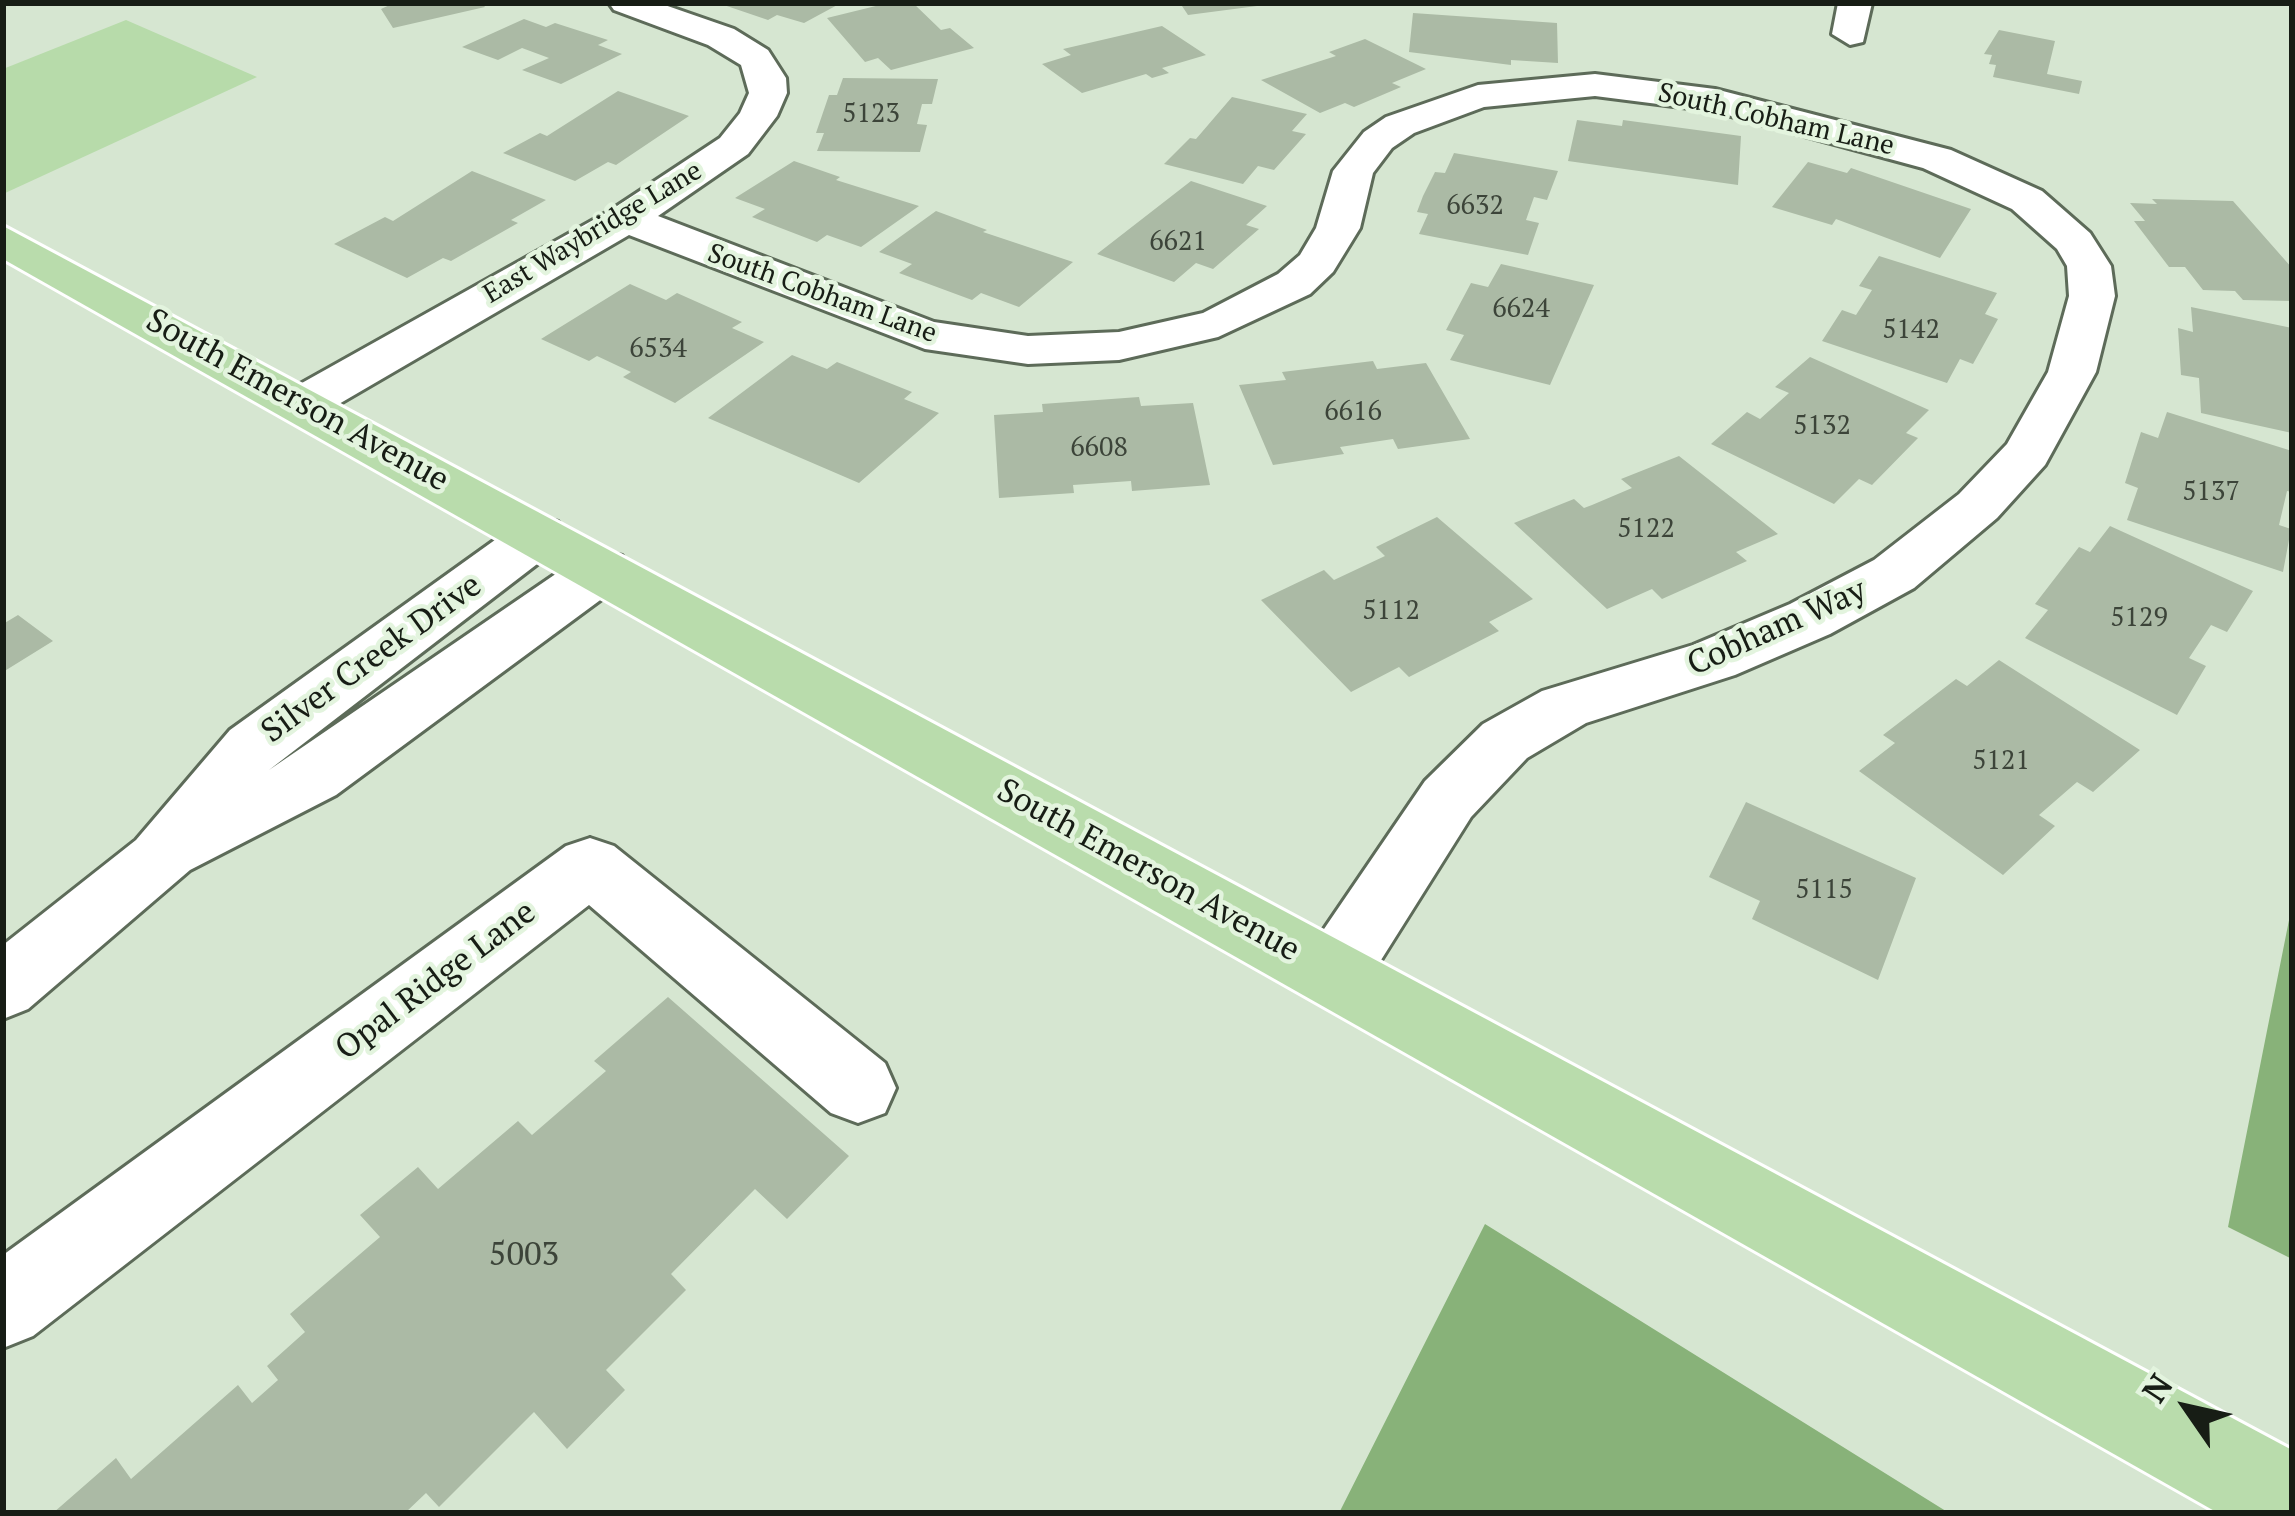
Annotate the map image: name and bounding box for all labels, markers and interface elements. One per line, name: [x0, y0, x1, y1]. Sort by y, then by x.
street label: South Cobham Lane: [1655, 77, 1897, 163]
house number: 5123: [842, 98, 900, 130]
street label: East Waybridge Lane: [478, 155, 708, 311]
house number: 6632: [1446, 190, 1504, 222]
house number: 6621: [1149, 226, 1207, 258]
street label: South Cobham Lane: [703, 238, 941, 350]
house number: 6624: [1492, 293, 1550, 325]
street label: South Emerson Avenue: [139, 301, 455, 501]
house number: 5142: [1882, 314, 1940, 346]
house number: 6534: [629, 333, 687, 365]
house number: 6616: [1324, 396, 1382, 428]
house number: 5132: [1793, 410, 1851, 442]
house number: 6608: [1070, 432, 1128, 464]
house number: 5137: [2182, 476, 2240, 508]
house number: 5122: [1617, 513, 1675, 545]
street label: Silver Creek Drive: [254, 566, 490, 752]
street label: Cobham Way: [1682, 571, 1872, 685]
house number: 5112: [1362, 595, 1420, 627]
house number: 5129: [2110, 602, 2168, 634]
house number: 5121: [1972, 745, 2030, 777]
street label: South Emerson Avenue: [990, 771, 1306, 971]
house number: 5115: [1795, 874, 1853, 906]
street label: Opal Ridge Lane: [328, 893, 544, 1069]
house number: 5003: [489, 1236, 559, 1276]
north arrow: [2127, 1348, 2247, 1468]
text: N: [2132, 1365, 2182, 1410]

